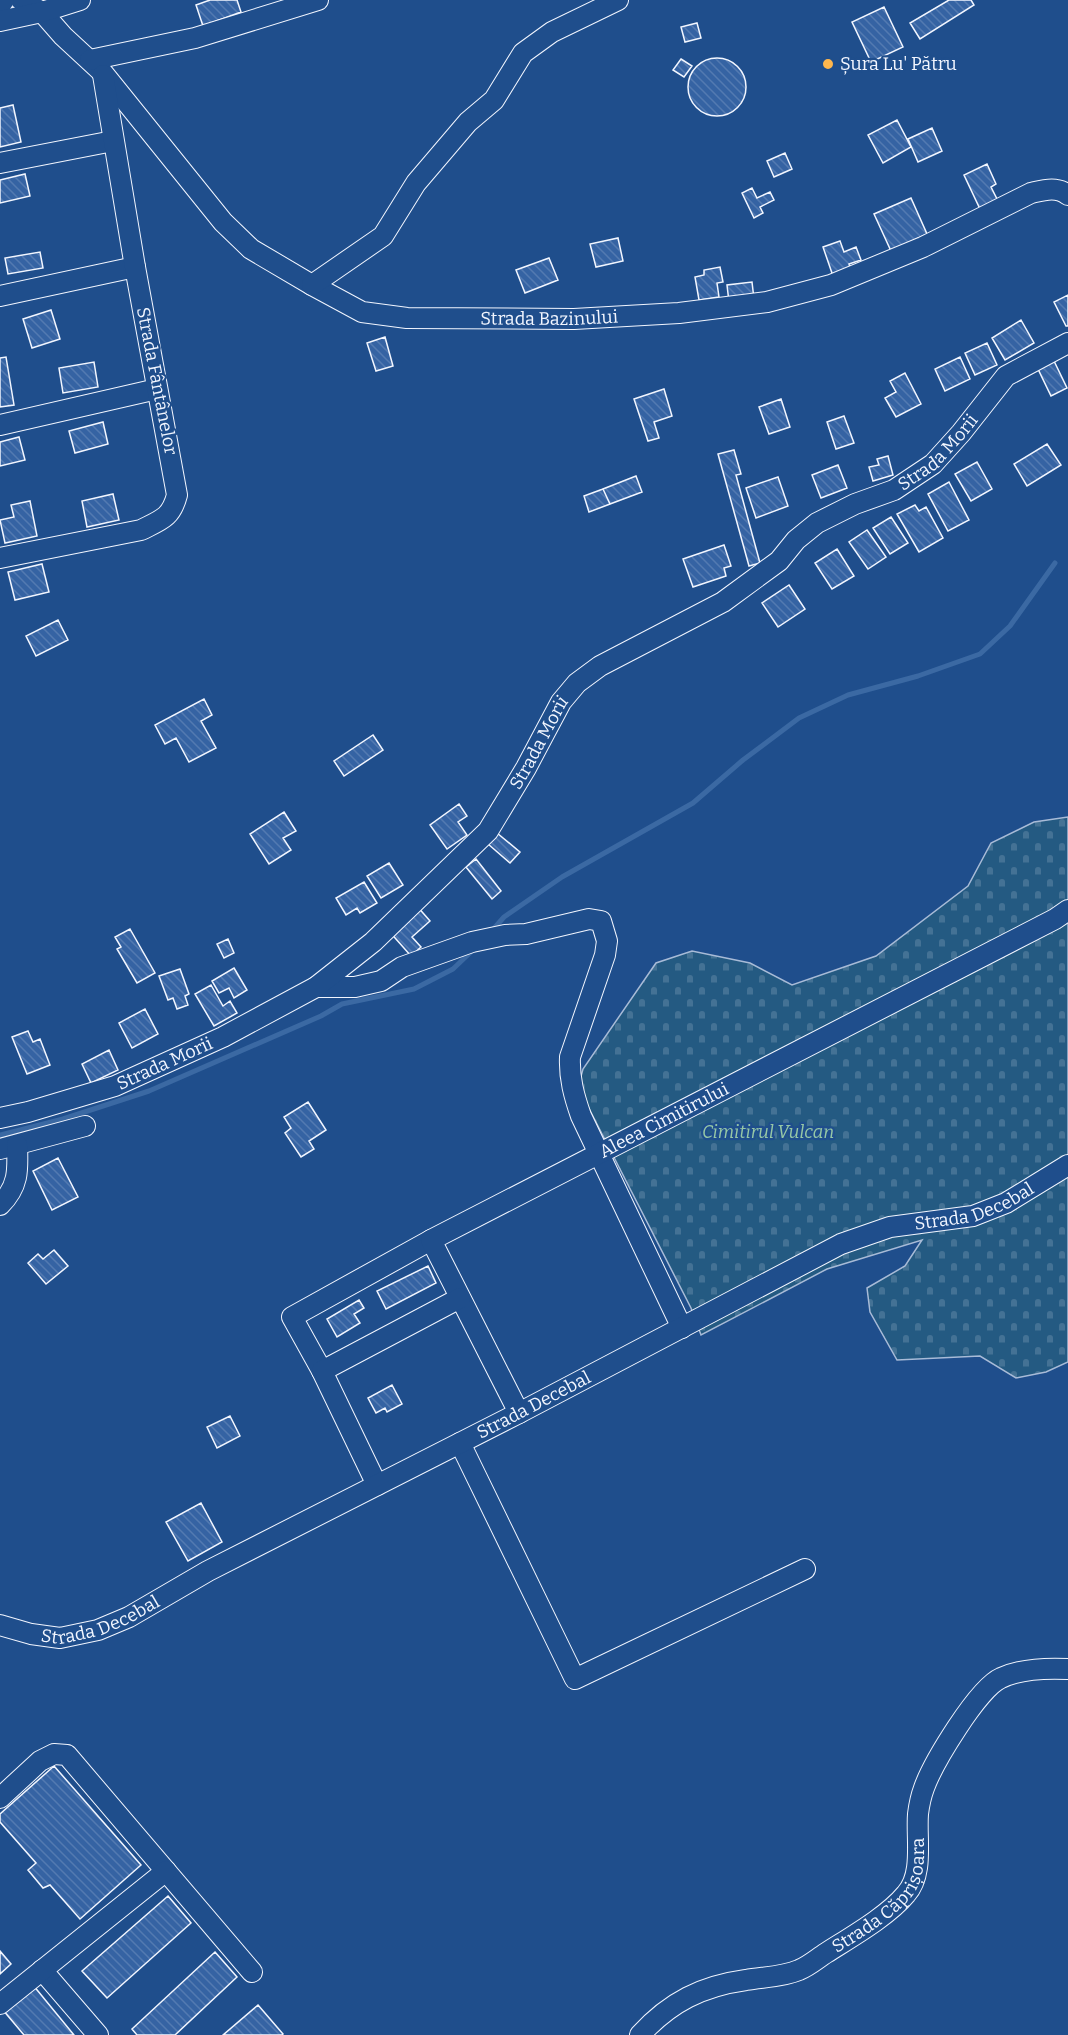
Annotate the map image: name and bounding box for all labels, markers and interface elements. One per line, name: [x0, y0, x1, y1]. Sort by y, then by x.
place label: Șura Lu' Pătru: [840, 53, 957, 75]
marker: Șura Lu' Pătru: [821, 57, 835, 71]
street label: Strada Fântânelor: [132, 305, 182, 457]
street label: Strada Bazinului: [480, 306, 619, 330]
street label: Strada Morii: [894, 410, 983, 495]
street label: Strada Morii: [505, 691, 573, 793]
street label: Strada Morii: [113, 1032, 216, 1095]
street label: Aleea Cimitirului: [595, 1078, 732, 1163]
park label: Cimitirul Vulcan: [702, 1121, 834, 1143]
street label: Strada Decebal: [913, 1178, 1038, 1235]
street label: Strada Decebal: [473, 1366, 594, 1444]
street label: Strada Decebal: [40, 1591, 164, 1649]
street label: Strada Căprișoara: [828, 1837, 929, 1958]

